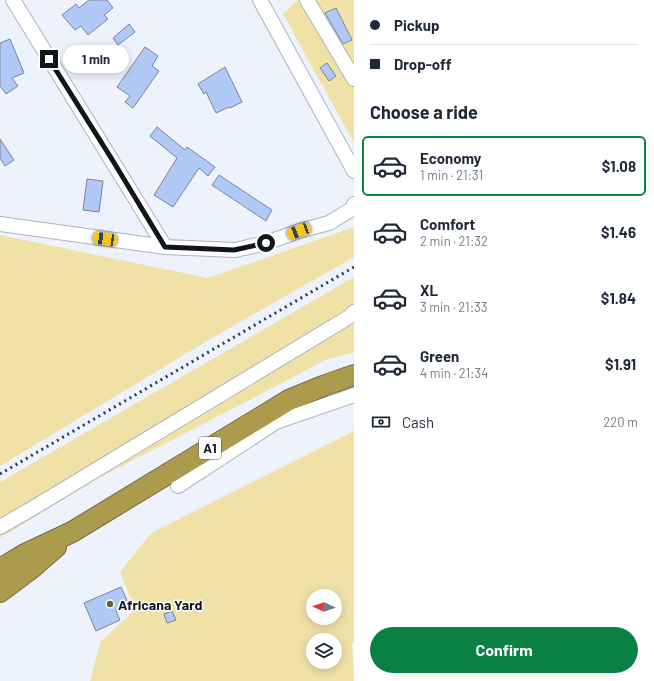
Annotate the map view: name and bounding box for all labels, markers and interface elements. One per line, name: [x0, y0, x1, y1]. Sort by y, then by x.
text: Pickup: [394, 16, 440, 34]
callout: 1 min: [63, 45, 129, 73]
route end: [40, 50, 58, 68]
text: 1 min: [82, 51, 110, 67]
text: Drop-off: [394, 55, 452, 73]
text: Choose a ride: [370, 101, 478, 123]
icon: car: [372, 148, 408, 184]
text: Economy: [420, 149, 481, 167]
text: $1.08: [602, 157, 636, 175]
text: 1 min · 21:31: [420, 167, 483, 183]
icon: car: [372, 214, 408, 250]
text: Comfort: [420, 215, 475, 233]
car: [286, 221, 312, 241]
text: $1.46: [601, 223, 636, 241]
car: [92, 231, 118, 247]
text: 2 min · 21:32: [420, 233, 488, 249]
route start: [257, 234, 275, 252]
icon: car: [372, 280, 408, 316]
text: XL: [420, 281, 438, 299]
text: $1.84: [601, 289, 636, 307]
text: 3 min · 21:33: [420, 299, 487, 315]
icon: car: [372, 346, 408, 382]
text: Green: [420, 347, 459, 365]
text: $1.91: [605, 355, 636, 373]
text: 4 min · 21:34: [420, 365, 488, 381]
icon: cash: [370, 411, 392, 433]
text: Cash: [402, 413, 434, 431]
text: 220 m: [603, 414, 638, 430]
road number: A1: [199, 437, 221, 459]
north arrow: [306, 589, 342, 625]
map controls: [306, 589, 342, 669]
place label: Africana Yard: [118, 596, 202, 613]
marker: Africana Yard: [105, 599, 115, 609]
button: Confirm: [370, 627, 638, 673]
button: layers: [306, 633, 342, 669]

